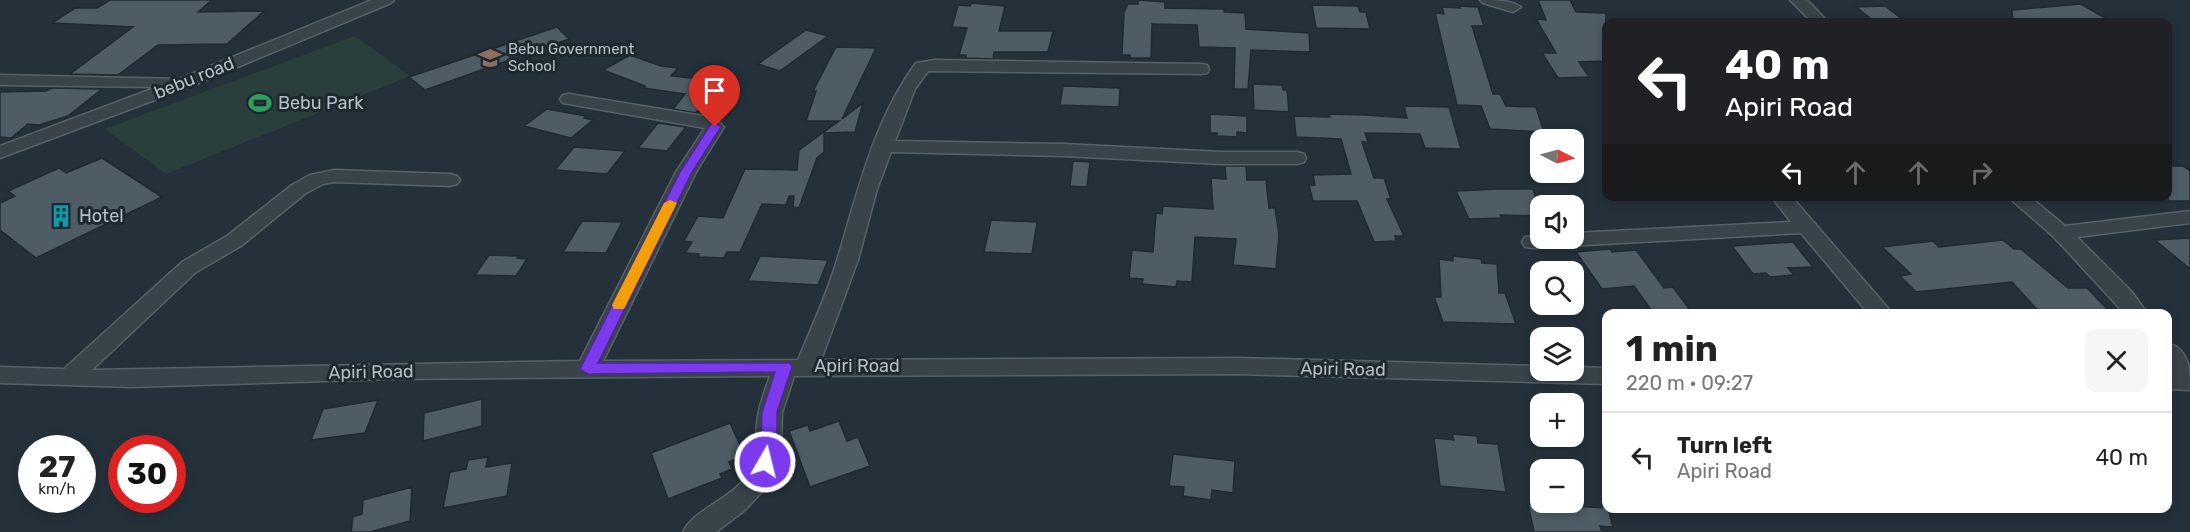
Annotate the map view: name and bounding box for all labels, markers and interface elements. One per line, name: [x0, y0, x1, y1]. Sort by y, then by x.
place label: Bebu Government School: [508, 40, 635, 75]
text: 40 m: [1725, 40, 1830, 90]
icon: left: [1626, 42, 1704, 120]
school or university icon: Bebu Government School: [477, 45, 503, 71]
street label: bebu road: [151, 52, 237, 104]
pin: [689, 65, 740, 127]
icon: arrive: [698, 74, 731, 107]
sports icon: Bebu Park: [247, 90, 273, 116]
text: Apiri Road: [1725, 91, 1853, 123]
place label: Bebu Park: [278, 92, 364, 114]
north arrow: [1530, 129, 1584, 183]
map controls: [1530, 129, 1584, 513]
icon: left: [1776, 156, 1809, 189]
icon: ahead: [1839, 156, 1872, 189]
icon: ahead: [1902, 156, 1935, 189]
icon: right: [1965, 156, 1998, 189]
button: sound: [1530, 195, 1584, 249]
building icon: Hotel: [48, 203, 74, 229]
place label: Hotel: [79, 205, 124, 227]
button: search: [1530, 261, 1584, 315]
button: layers: [1530, 327, 1584, 381]
text: 1 min: [1626, 327, 1718, 370]
button: close: [2085, 329, 2148, 392]
street label: Apiri Road: [814, 355, 900, 377]
street label: Apiri Road: [1300, 357, 1386, 381]
street label: Apiri Road: [328, 360, 414, 384]
text: 220 m · 09:27: [1626, 371, 1753, 395]
button: +: [1530, 393, 1584, 447]
position arrow: [733, 430, 797, 494]
text: Turn left: [1677, 432, 1772, 459]
speed limit sign: 30: [108, 435, 186, 513]
icon: left: [1626, 441, 1659, 474]
text: 40 m: [2095, 444, 2148, 471]
text: 27: [39, 449, 75, 485]
button: −: [1530, 459, 1584, 513]
text: Apiri Road: [1677, 459, 1772, 483]
text: km/h: [38, 480, 76, 498]

